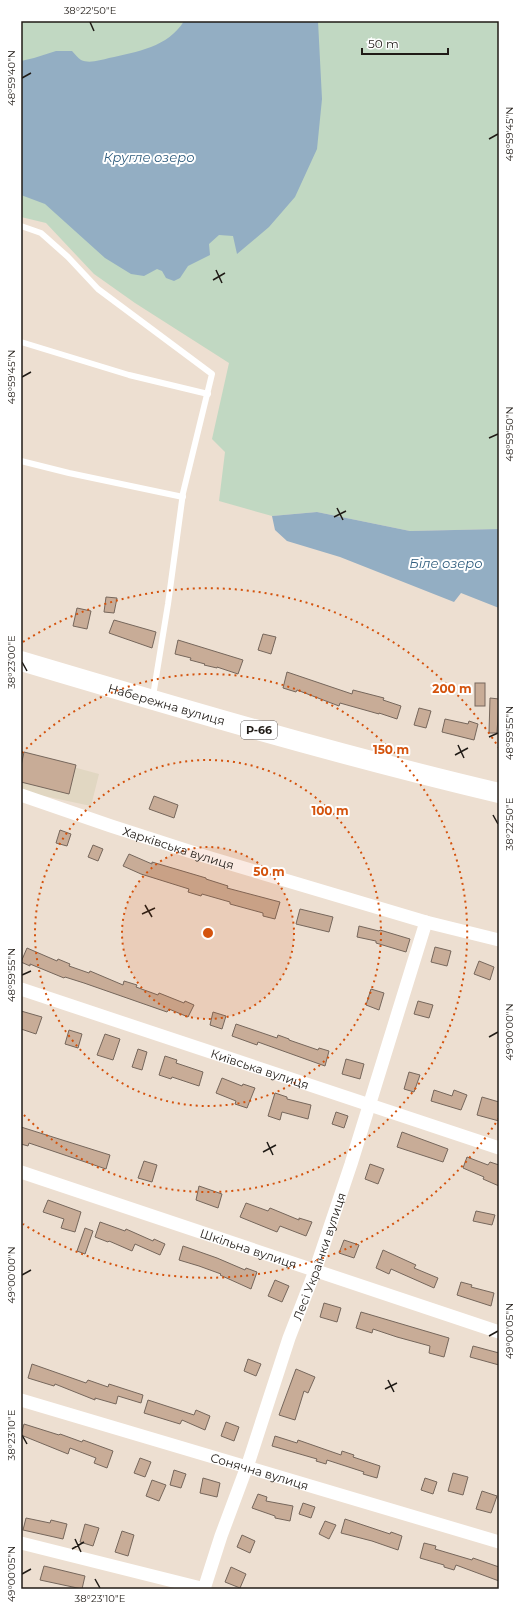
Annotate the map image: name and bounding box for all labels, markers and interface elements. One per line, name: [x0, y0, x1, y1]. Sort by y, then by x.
text: 38°22'50"E: [64, 4, 117, 17]
scale bar: [362, 30, 448, 56]
text: 50 m: [368, 36, 399, 51]
text: 48°59'40"N: [5, 50, 18, 106]
text: 48°59'45"N: [503, 107, 516, 161]
water label: Кругле озеро: [103, 149, 195, 165]
text: 48°59'45"N: [5, 350, 18, 404]
text: 48°59'50"N: [503, 406, 516, 462]
water label: Біле озеро: [409, 555, 483, 571]
text: 38°23'00"E: [5, 635, 18, 689]
street label: Набережна вулиця: [107, 680, 227, 728]
text: 200 m: [432, 681, 472, 696]
text: 48°59'55"N: [503, 706, 516, 760]
road number: Р-66: [241, 721, 277, 739]
text: 150 m: [373, 742, 409, 757]
text: 38°22'50"E: [503, 797, 516, 850]
text: 100 m: [312, 803, 348, 818]
street label: Харківська вулиця: [121, 823, 236, 872]
text: 50 m: [253, 864, 285, 879]
centre of rings: [201, 926, 215, 940]
text: 48°59'55"N: [5, 948, 18, 1002]
text: 49°00'00"N: [503, 1003, 516, 1061]
street label: Київська вулиця: [209, 1045, 311, 1092]
street label: Лесі Українки вулиця: [289, 1190, 348, 1322]
street label: Шкільна вулиця: [198, 1225, 299, 1271]
text: 49°00'00"N: [5, 1246, 18, 1304]
text: 49°00'05"N: [503, 1303, 516, 1359]
text: 38°23'10"E: [5, 1409, 18, 1460]
street label: Сонячна вулиця: [209, 1449, 311, 1493]
text: 49°00'05"N: [5, 1546, 18, 1602]
text: 38°23'10"E: [75, 1592, 126, 1605]

